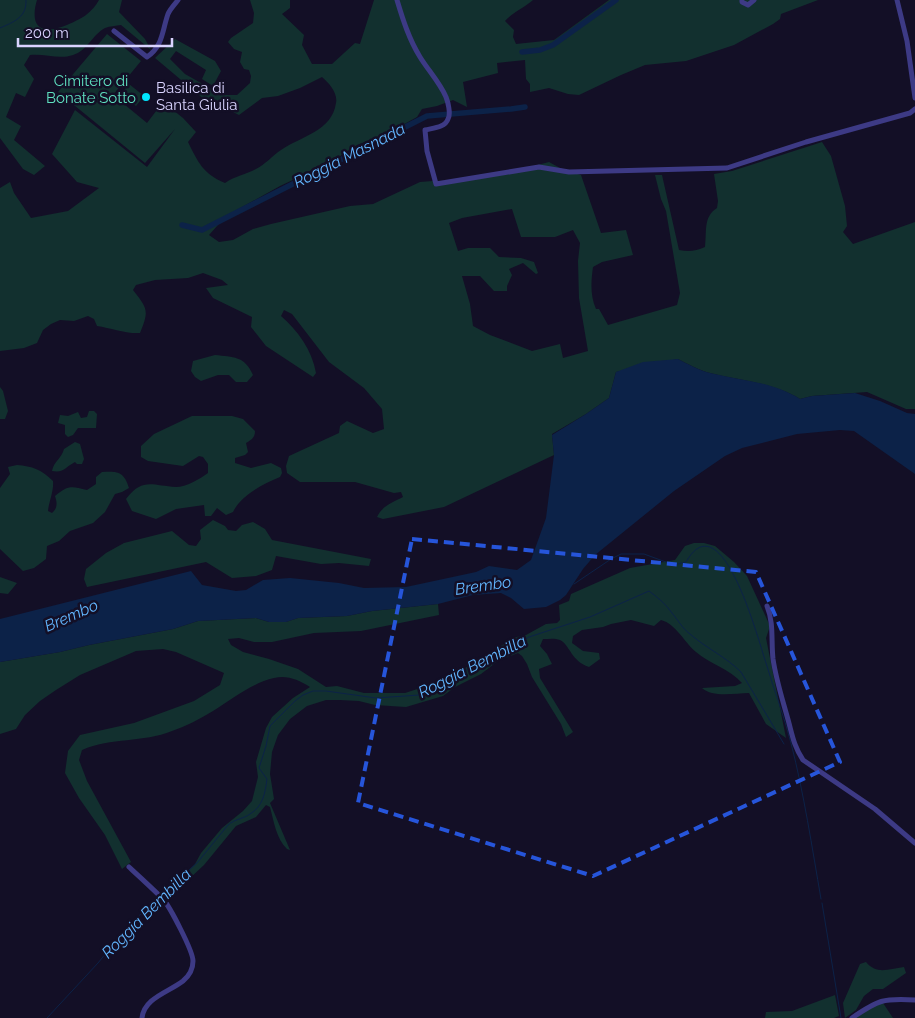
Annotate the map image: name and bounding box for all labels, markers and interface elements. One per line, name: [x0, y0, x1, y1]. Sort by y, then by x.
scale bar: [18, 15, 171, 47]
text: 200 m: [25, 24, 69, 42]
park label: Cimitero di Bonate Sotto: [46, 72, 136, 107]
place label: Basilica di Santa Giulia: [156, 79, 237, 114]
marker: Basilica di Santa Giulia: [140, 91, 152, 103]
water label: Roggia Masnada: [290, 119, 409, 192]
water label: Brembo: [454, 572, 512, 599]
water label: Brembo: [41, 595, 101, 636]
water label: Roggia Bembilla: [415, 631, 530, 702]
water label: Roggia Bembilla: [98, 864, 195, 962]

